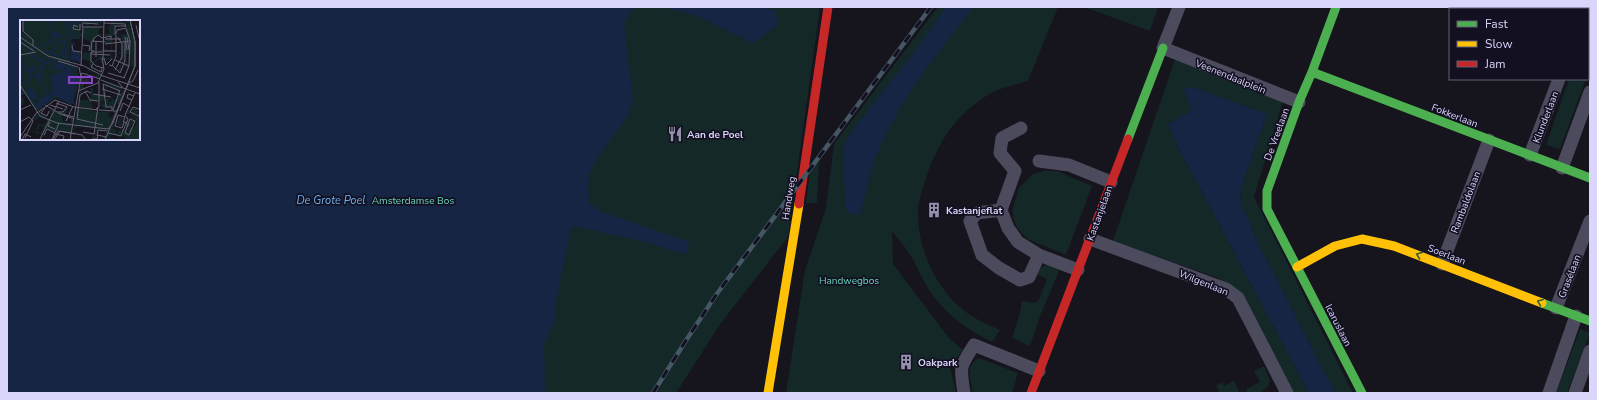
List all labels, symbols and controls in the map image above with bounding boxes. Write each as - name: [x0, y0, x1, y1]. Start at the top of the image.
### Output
- legend: [1449, 8, 1589, 80]
- text: Fast: [1485, 16, 1508, 32]
- inset map: [20, 20, 140, 140]
- text: Slow: [1485, 36, 1513, 52]
- street label: Veenendaalplein: [1192, 56, 1268, 97]
- text: Jam: [1484, 56, 1506, 72]
- street label: Klunderlaan: [1530, 89, 1562, 145]
- street label: Fokkerlaan: [1429, 101, 1480, 131]
- street label: De Vreelaan: [1261, 106, 1293, 163]
- restaurant icon: Aan de Poel: [666, 125, 684, 143]
- place label: Aan de Poel: [687, 128, 744, 142]
- street label: Rambaldolaan: [1448, 169, 1484, 235]
- street label: Handweg: [779, 175, 799, 221]
- street label: Kastanjelaan: [1083, 184, 1116, 243]
- water label: De Grote Poel: [296, 193, 366, 208]
- park label: Amsterdamse Bos: [372, 194, 454, 208]
- building icon: Kastanjeflat: [925, 201, 943, 219]
- place label: Kastanjeflat: [946, 204, 1002, 218]
- street label: Soerlaan: [1426, 241, 1468, 269]
- one-way arrow: [1416, 252, 1423, 260]
- street label: Grasélaan: [1555, 253, 1585, 300]
- street label: Wilgenlaan: [1177, 267, 1231, 299]
- park label: Handwegbos: [819, 274, 879, 288]
- one-way arrow: [1537, 299, 1544, 307]
- street label: Icaruslaan: [1321, 302, 1355, 349]
- building icon: Oakpark: [897, 353, 915, 371]
- place label: Oakpark: [918, 356, 958, 370]

